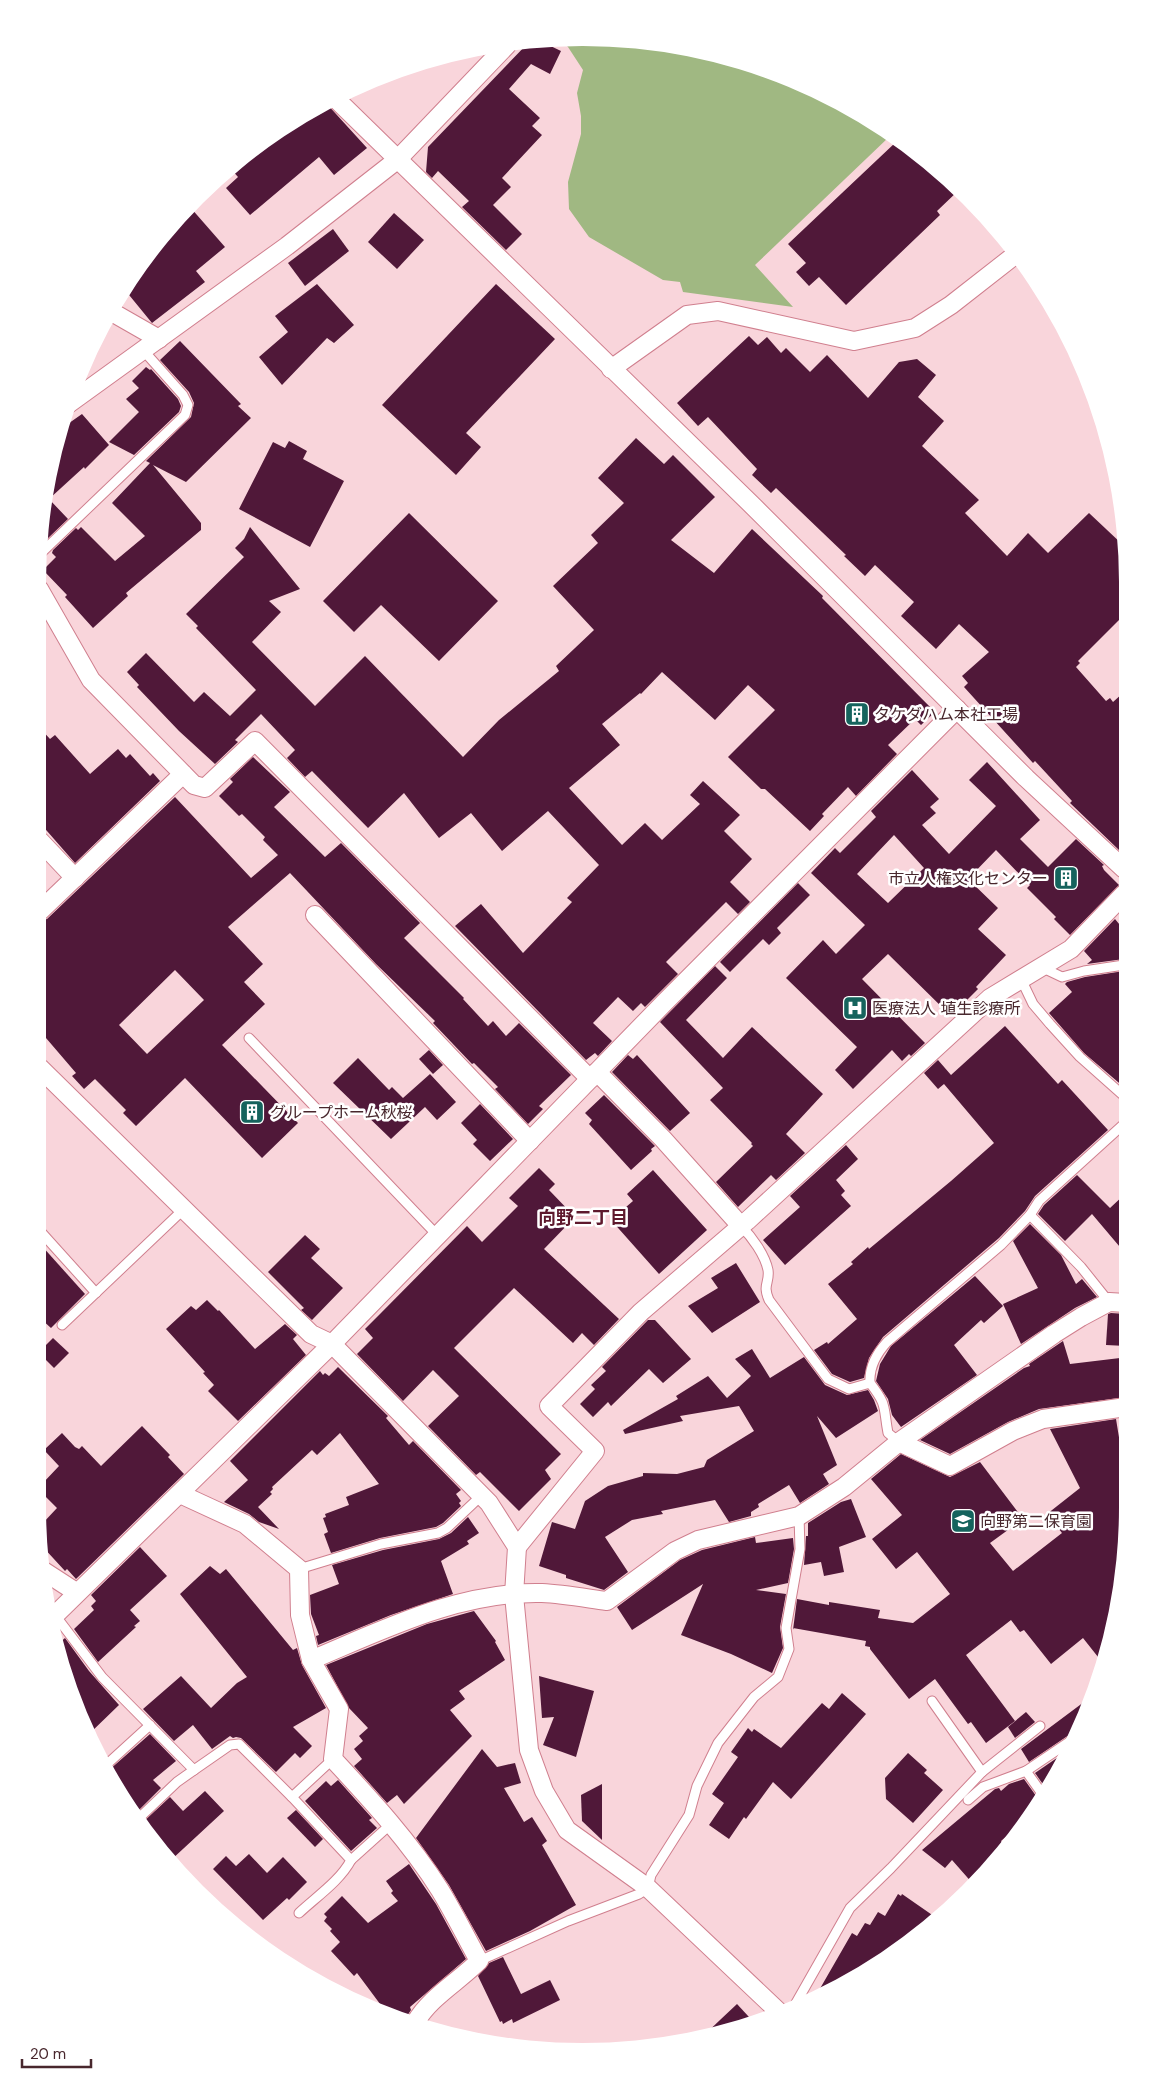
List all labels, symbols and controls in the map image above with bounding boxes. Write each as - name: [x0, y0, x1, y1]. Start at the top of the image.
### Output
- building icon: タケダハム本社工場: [844, 701, 870, 727]
- place label: タケダハム本社工場: [874, 704, 1018, 725]
- building icon: 市立人権文化センター: [1053, 865, 1079, 891]
- place label: 市立人権文化センター: [888, 868, 1048, 889]
- hospital icon: 医療法人 埴生診療所: [842, 995, 868, 1021]
- place label: 医療法人 埴生診療所: [872, 998, 1020, 1019]
- building icon: グループホーム秋桜: [239, 1099, 265, 1125]
- place label: グループホーム秋桜: [270, 1102, 413, 1123]
- district label: 向野二丁目: [538, 1206, 628, 1230]
- school or university icon: 向野第二保育園: [950, 1508, 976, 1534]
- place label: 向野第二保育園: [980, 1511, 1092, 1532]
- scale bar: [22, 2036, 91, 2068]
- text: 20 m: [30, 2044, 66, 2064]

